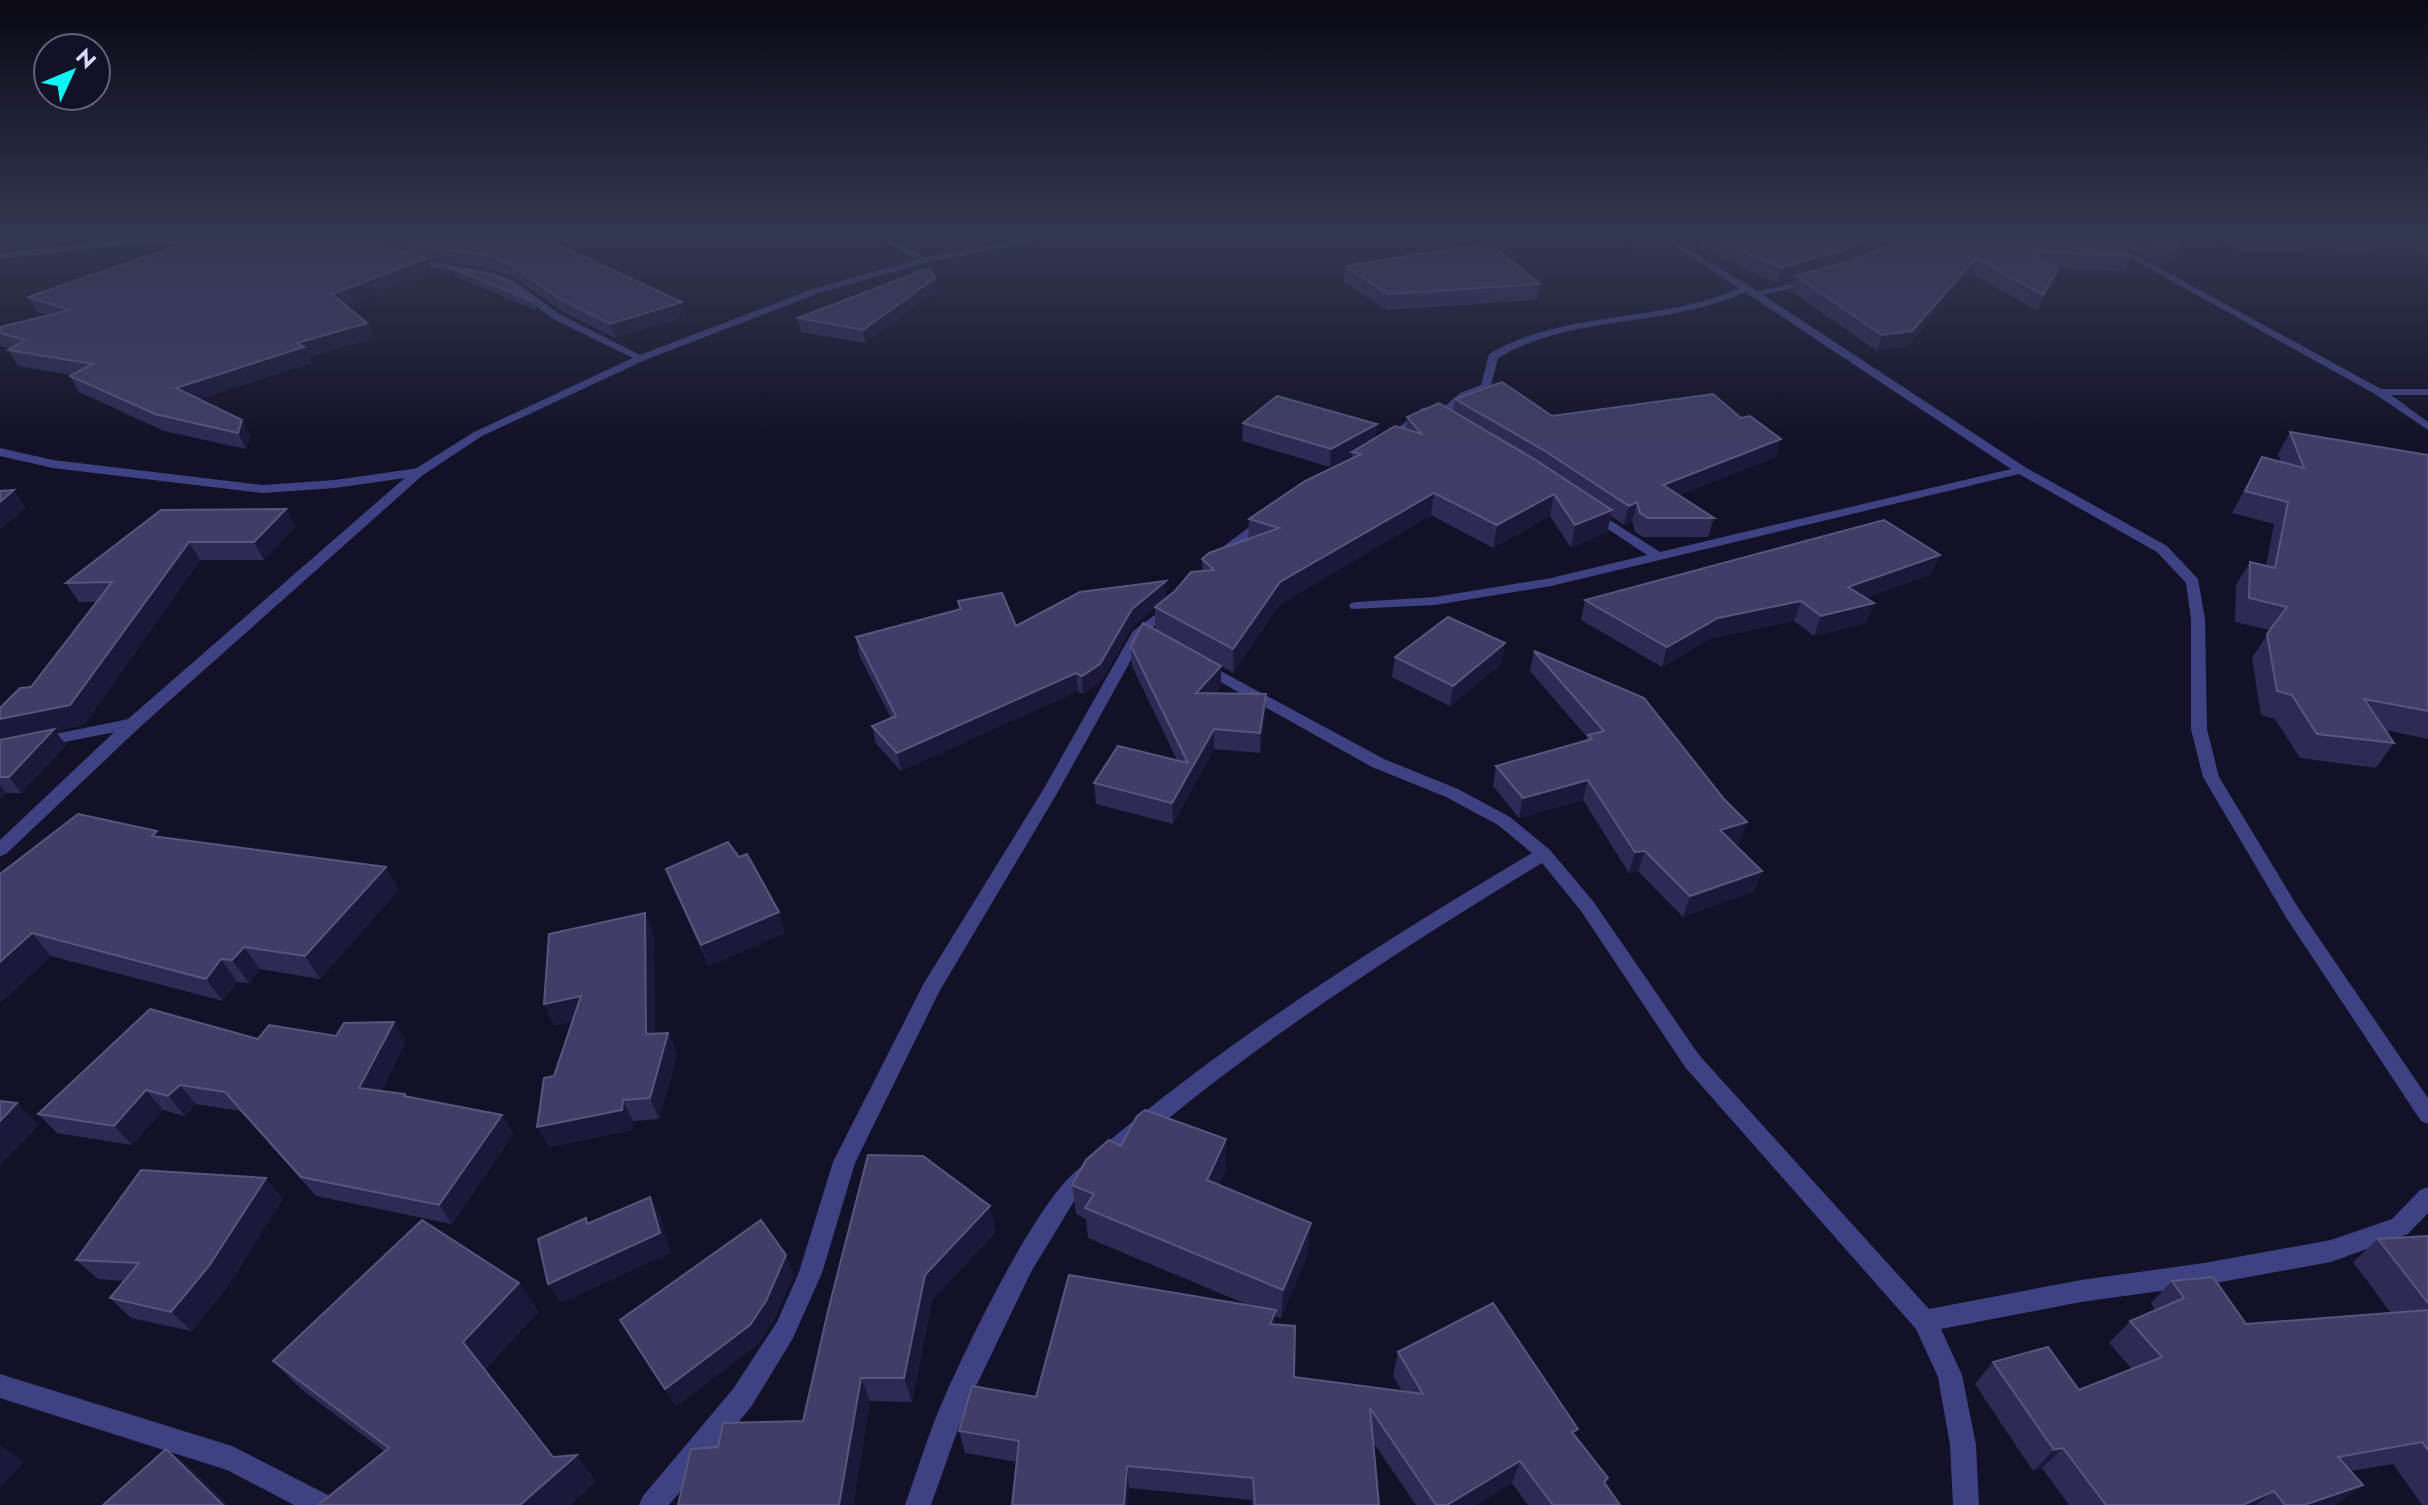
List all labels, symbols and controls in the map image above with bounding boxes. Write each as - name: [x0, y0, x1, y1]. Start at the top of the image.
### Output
- north arrow: [32, 32, 112, 112]
- text: N: [69, 41, 104, 76]

